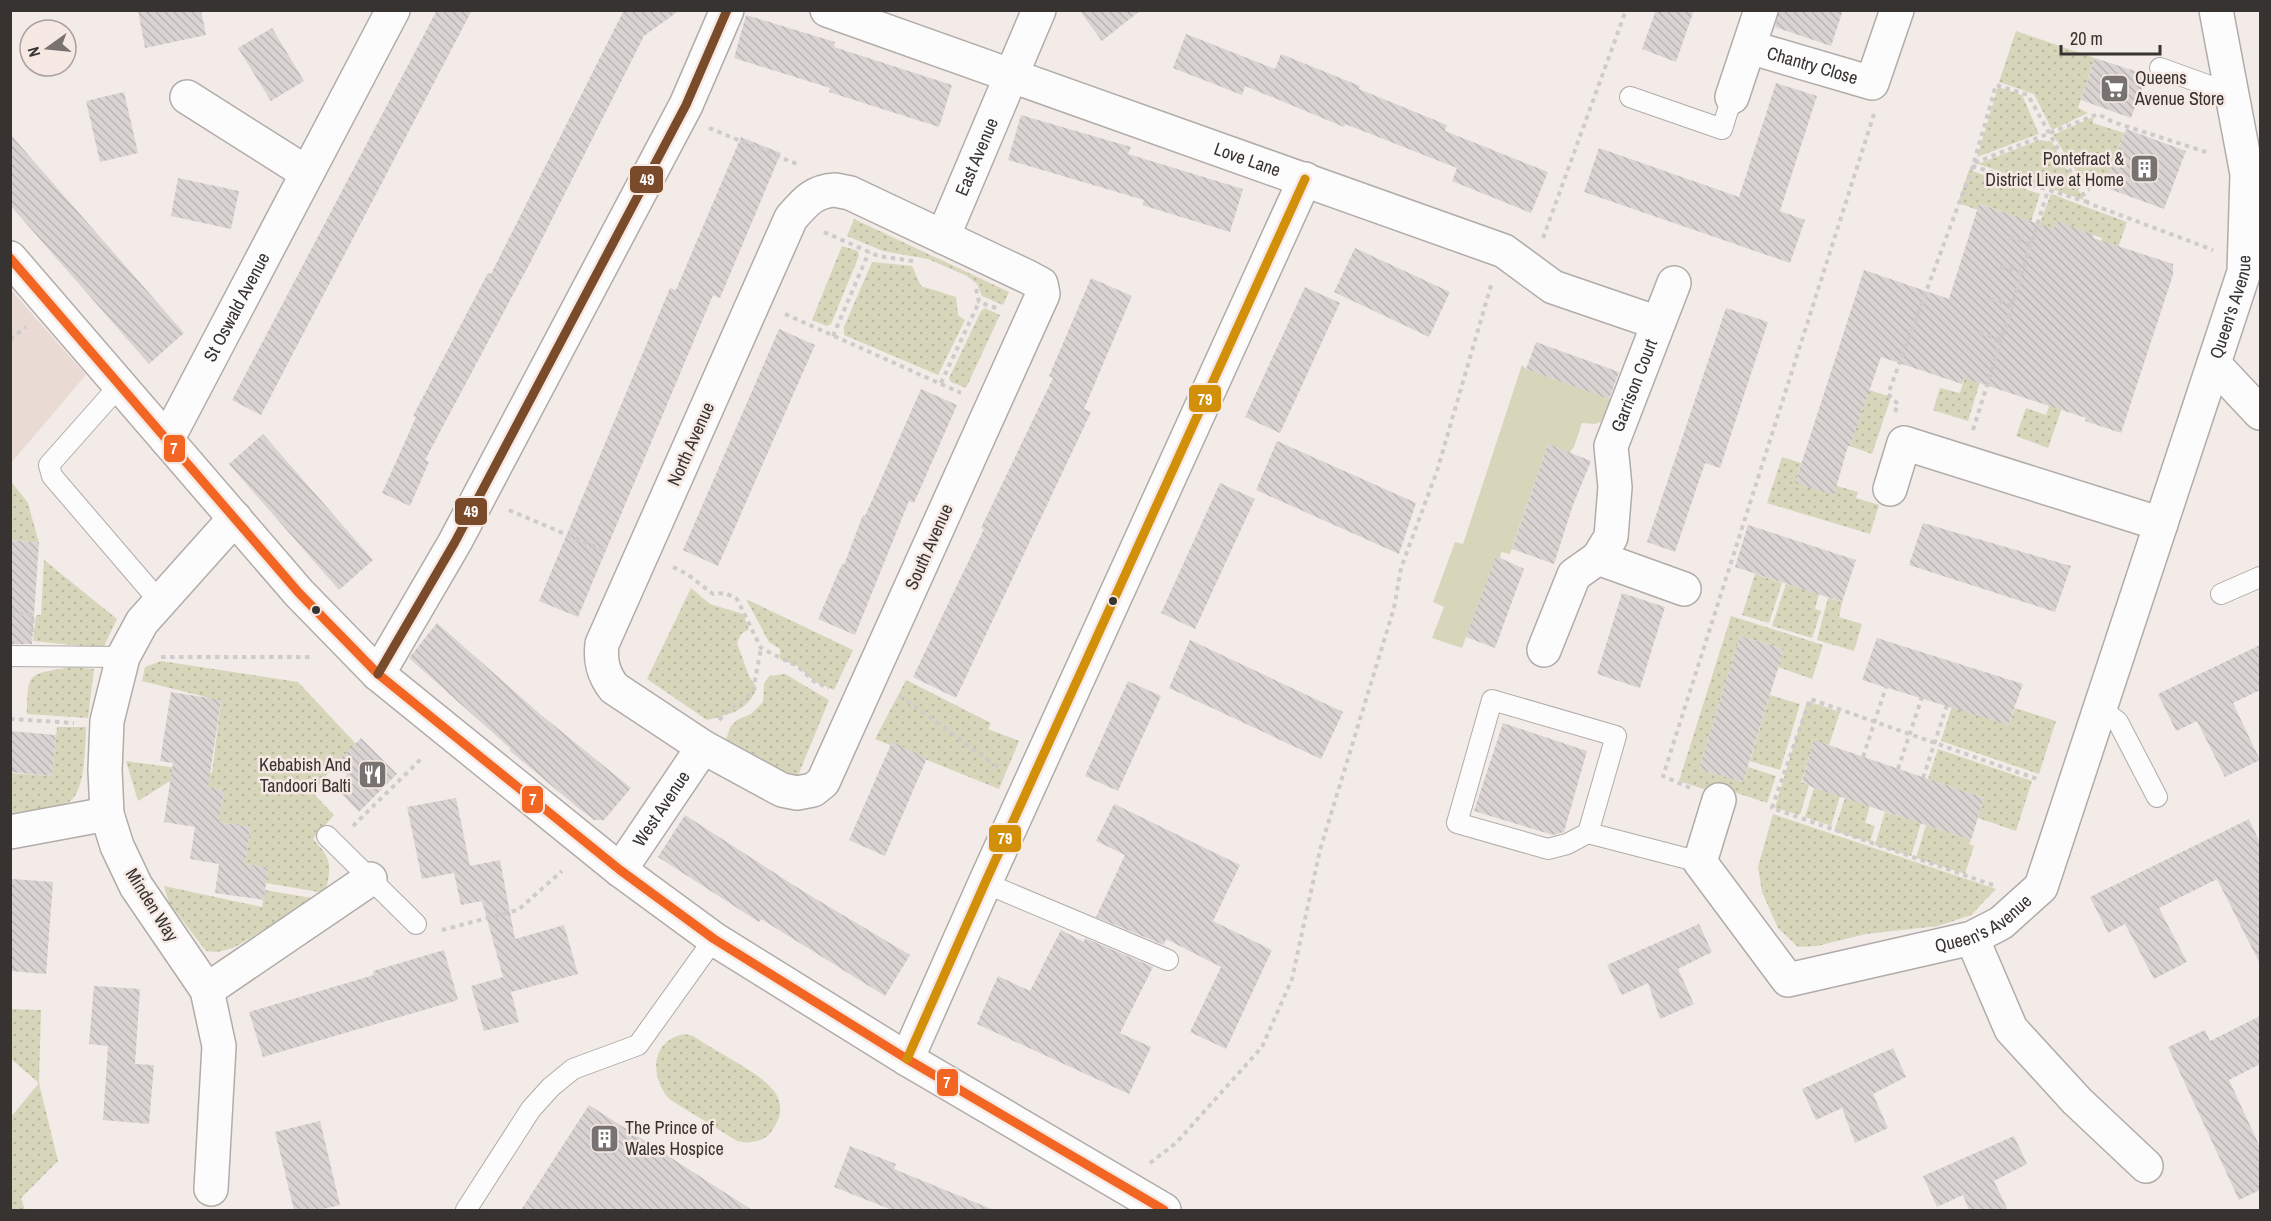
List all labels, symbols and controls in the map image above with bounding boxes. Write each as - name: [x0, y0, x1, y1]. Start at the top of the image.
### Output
- north arrow: [18, 18, 78, 78]
- scale bar: [2061, 18, 2160, 56]
- text: 20 m: [2070, 26, 2103, 51]
- street label: Chantry Close: [1764, 40, 1861, 90]
- text: N: [22, 44, 45, 59]
- place label: Queens Avenue Store: [2134, 65, 2224, 111]
- supermarket icon: Queens Avenue Store: [2098, 72, 2130, 104]
- street label: East Avenue: [949, 114, 1004, 200]
- street label: Love Lane: [1211, 136, 1284, 182]
- place label: Pontefract & District Live at Home: [1985, 146, 2124, 192]
- building icon: Pontefract & District Live at Home: [2129, 153, 2161, 185]
- line badge: 49: [629, 165, 664, 194]
- text: 49: [640, 168, 654, 190]
- street label: St Oswald Avenue: [197, 248, 275, 366]
- street label: Queen's Avenue: [2203, 255, 2257, 362]
- street label: Garrison Court: [1605, 335, 1663, 435]
- line badge: 79: [1188, 384, 1222, 413]
- text: 79: [1198, 388, 1212, 410]
- street label: North Avenue: [661, 398, 720, 490]
- line badge: 7: [163, 434, 186, 463]
- text: 7: [170, 437, 178, 459]
- line badge: 49: [454, 497, 488, 526]
- text: 49: [464, 500, 478, 522]
- street label: South Avenue: [898, 500, 959, 594]
- unlabelled marker: [1107, 595, 1119, 607]
- unlabelled marker: [310, 604, 322, 616]
- place label: Kebabish And Tandoori Balti: [259, 752, 351, 798]
- restaurant icon: Kebabish And Tandoori Balti: [356, 759, 388, 791]
- street label: West Avenue: [626, 766, 696, 851]
- line badge: 7: [521, 785, 544, 814]
- text: 7: [529, 788, 537, 810]
- line badge: 79: [988, 824, 1022, 853]
- text: 79: [998, 827, 1012, 849]
- street label: Minden Way: [120, 863, 185, 947]
- street label: Queen's Avenue: [1932, 888, 2037, 958]
- line badge: 7: [936, 1068, 959, 1097]
- text: 7: [943, 1071, 951, 1093]
- place label: The Prince of Wales Hospice: [625, 1115, 724, 1161]
- building icon: The Prince of Wales Hospice: [588, 1122, 620, 1154]

